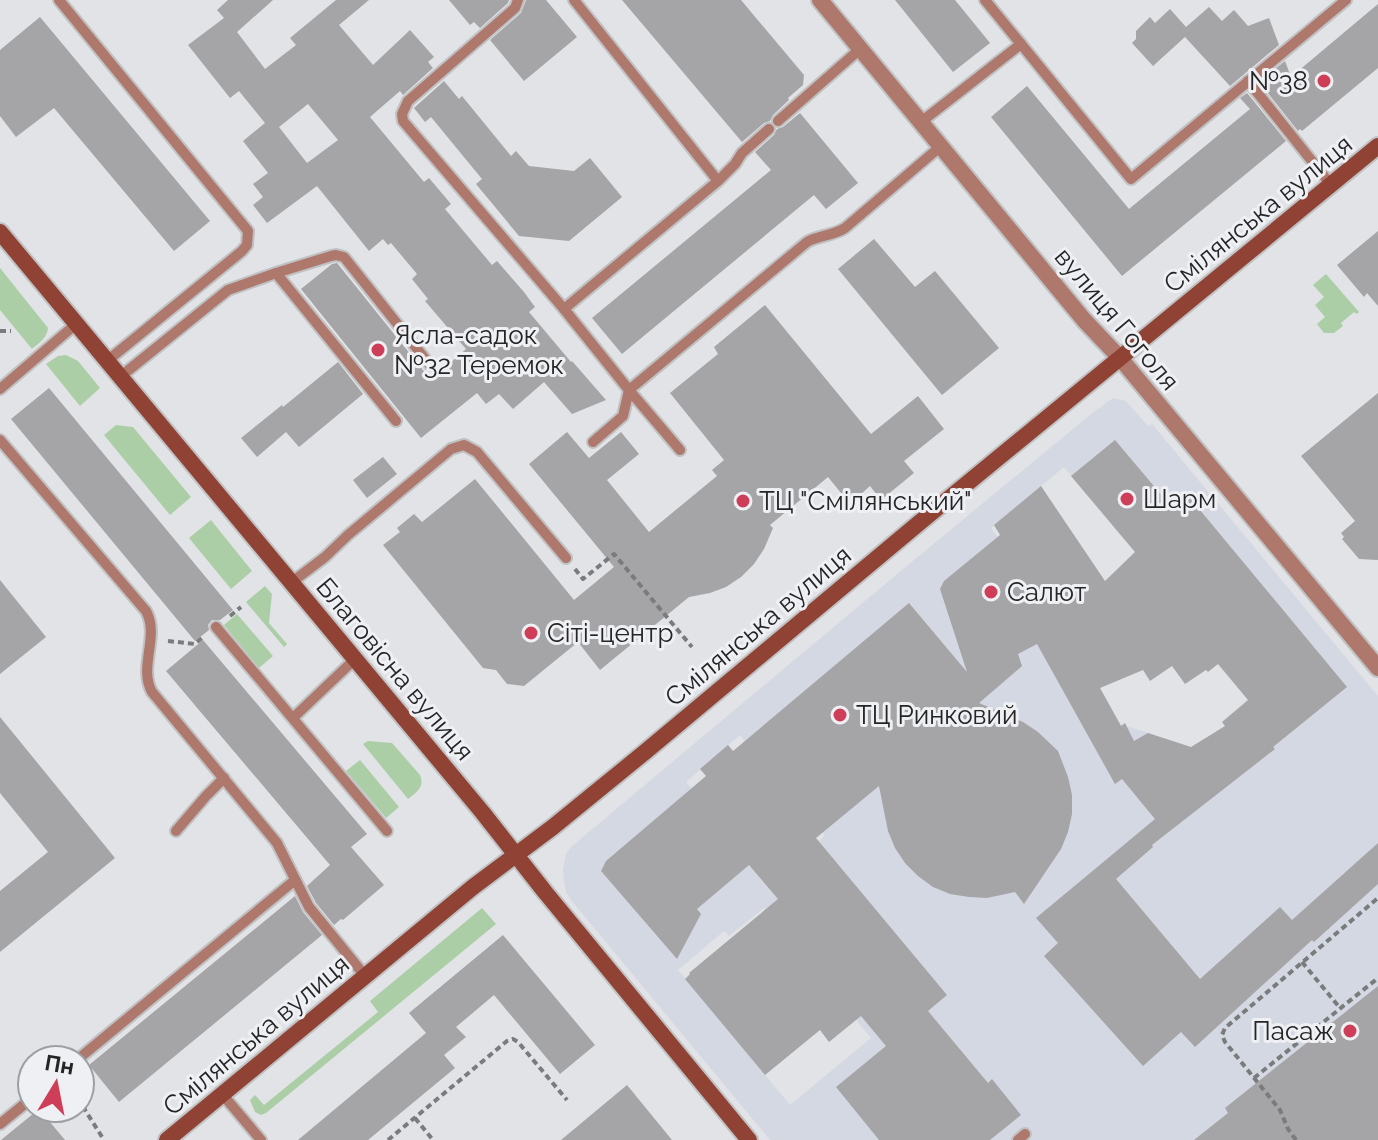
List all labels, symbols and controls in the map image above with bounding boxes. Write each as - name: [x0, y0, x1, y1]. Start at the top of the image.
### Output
- place label: №38: [1249, 66, 1308, 96]
- marker: №38: [1315, 72, 1333, 90]
- street label: Смілянська вулиця: [1158, 129, 1358, 299]
- street label: вулиця Гоголя: [1049, 242, 1185, 396]
- place label: Ясла-садок №32 Теремок: [394, 320, 564, 380]
- marker: Ясла-садок №32 Теремок: [369, 341, 387, 359]
- place label: Шарм: [1143, 484, 1216, 514]
- place label: ТЦ "Смілянський": [759, 486, 972, 516]
- marker: Шарм: [1118, 490, 1136, 508]
- marker: ТЦ "Смілянський": [734, 492, 752, 510]
- street label: Смілянська вулиця: [659, 540, 857, 712]
- street label: Благовісна вулиця: [310, 572, 480, 766]
- place label: Салют: [1007, 577, 1086, 607]
- marker: Салют: [982, 583, 1000, 601]
- place label: Сіті-центр: [547, 618, 673, 648]
- marker: Сіті-центр: [522, 624, 540, 642]
- place label: ТЦ Ринковий: [856, 700, 1017, 730]
- marker: ТЦ Ринковий: [831, 706, 849, 724]
- street label: Смілянська вулиця: [157, 949, 355, 1121]
- place label: Пасаж: [1252, 1016, 1334, 1046]
- marker: Пасаж: [1341, 1022, 1359, 1040]
- north arrow: [16, 1044, 96, 1124]
- text: Пн: [43, 1049, 76, 1080]

